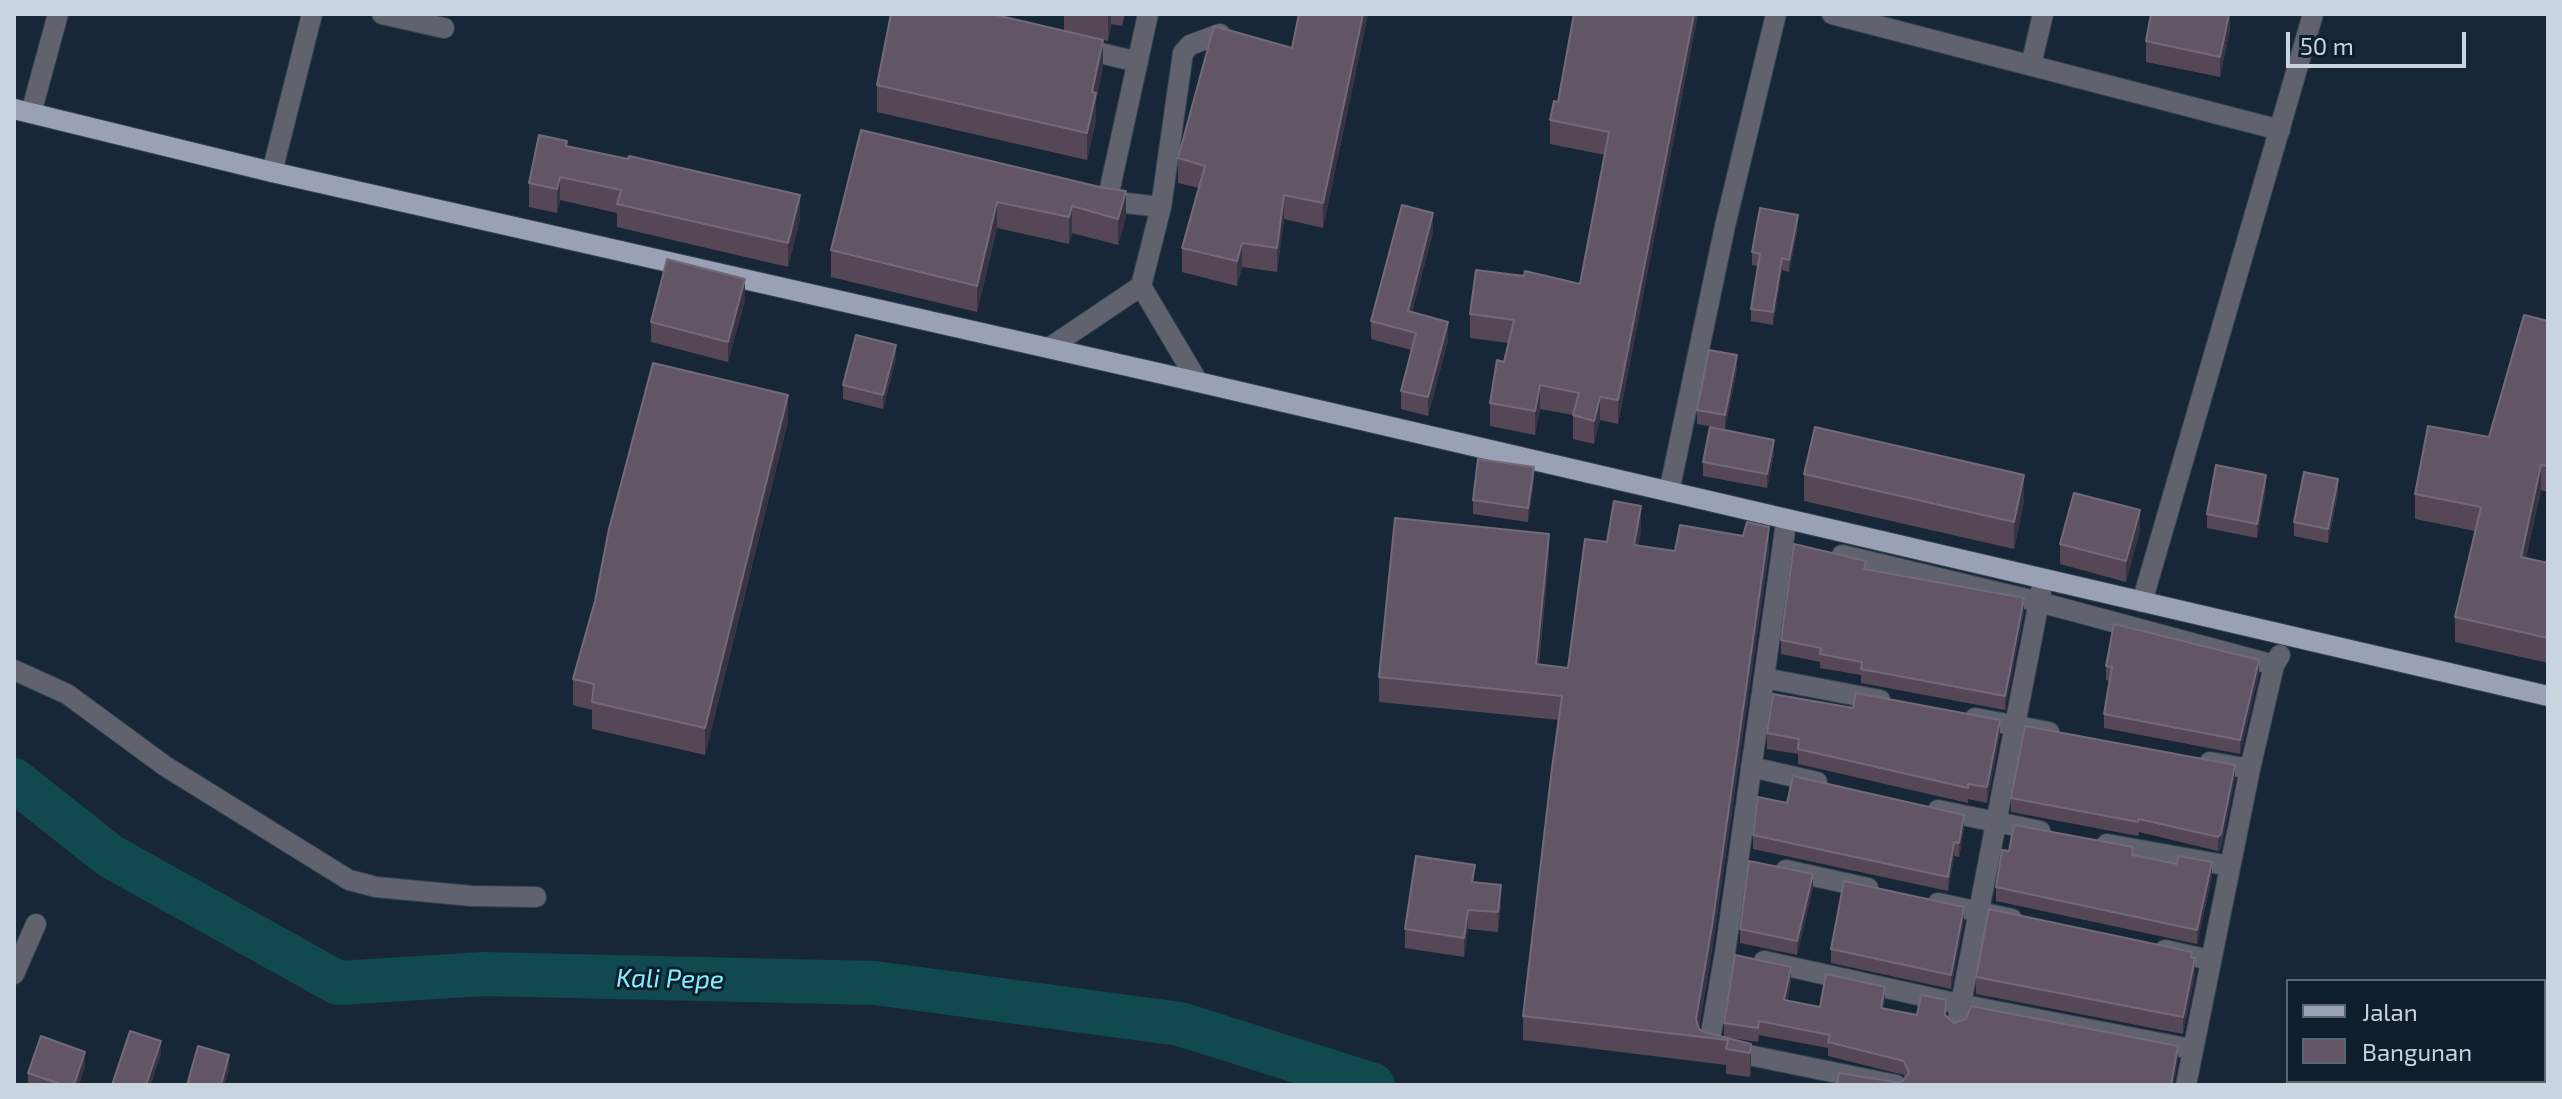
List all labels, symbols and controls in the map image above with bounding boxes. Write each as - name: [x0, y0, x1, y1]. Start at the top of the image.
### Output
- scale bar: [2290, 16, 2470, 66]
- text: 50 m: [2300, 31, 2354, 60]
- water label: Kali Pepe: [616, 962, 724, 996]
- legend: [2286, 979, 2546, 1083]
- text: Jalan: [2362, 997, 2418, 1026]
- text: Bangunan: [2362, 1037, 2472, 1066]

